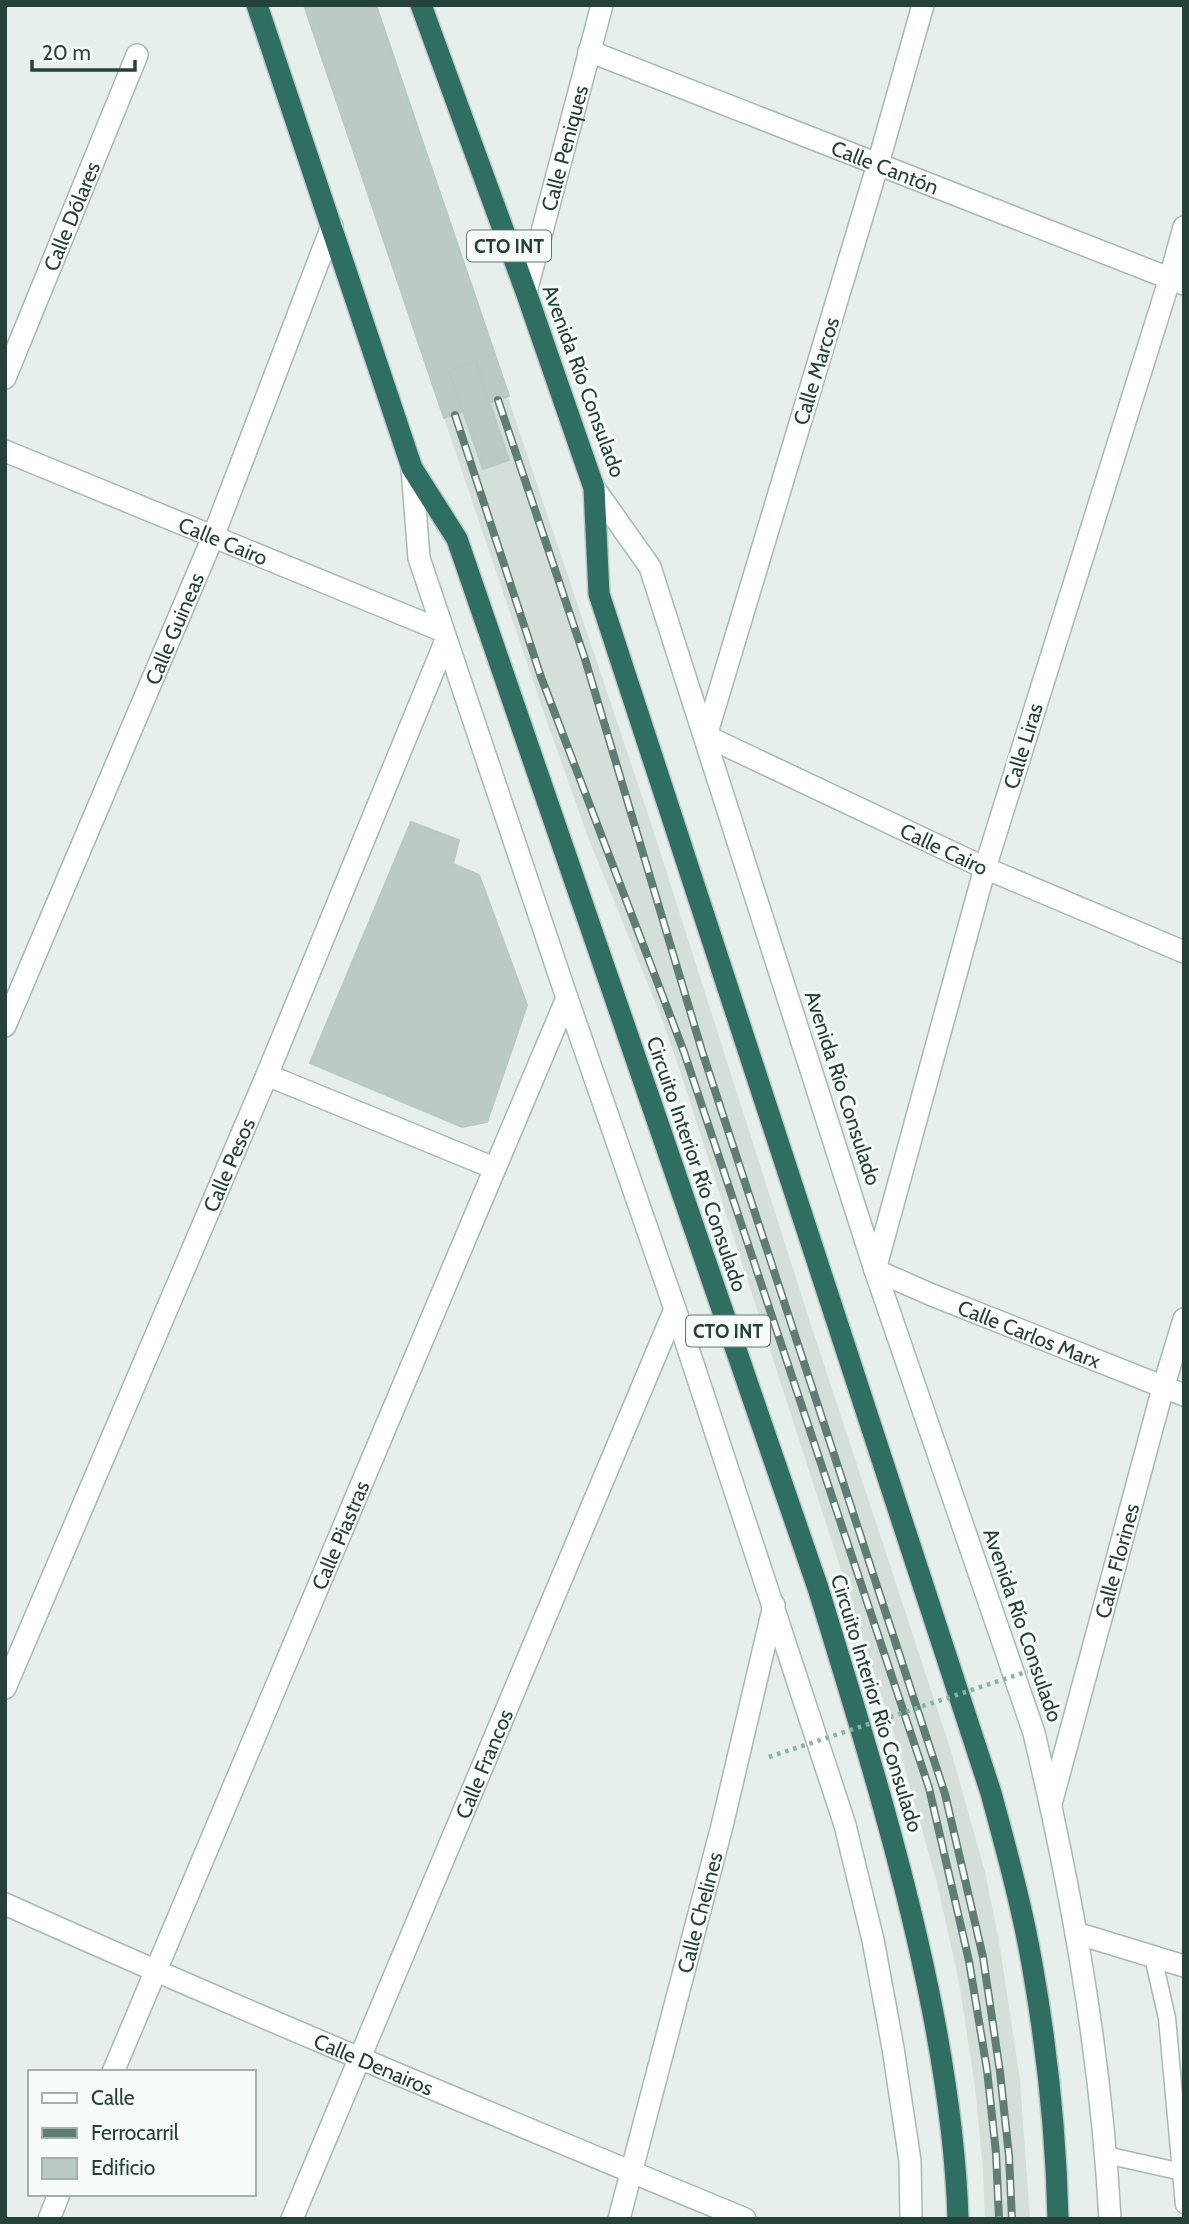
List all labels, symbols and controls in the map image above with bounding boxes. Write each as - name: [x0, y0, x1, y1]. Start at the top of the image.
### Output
- scale bar: [32, 28, 135, 72]
- text: 20 m: [42, 40, 91, 65]
- street label: Calle Peniques: [536, 82, 593, 214]
- street label: Calle Cantón: [828, 135, 942, 199]
- street label: Calle Dólares: [38, 157, 105, 274]
- road number: CTO INT: [467, 230, 551, 262]
- street label: Avenida Río Consulado: [538, 281, 630, 481]
- street label: Calle Marcos: [788, 314, 844, 428]
- street label: Calle Cairo: [175, 511, 271, 570]
- street label: Calle Guineas: [139, 568, 209, 688]
- street label: Calle Liras: [998, 700, 1048, 792]
- street label: Calle Cairo: [896, 817, 992, 880]
- street label: Avenida Río Consulado: [800, 988, 886, 1188]
- street label: Circuito Interior Río Consulado: [642, 1033, 752, 1295]
- street label: Calle Pesos: [198, 1114, 260, 1216]
- street label: Calle Carlos Marx: [954, 1294, 1104, 1373]
- road number: CTO INT: [686, 1316, 770, 1346]
- street label: Calle Piastras: [306, 1477, 374, 1593]
- street label: Calle Florines: [1089, 1500, 1144, 1621]
- street label: Avenida Río Consulado: [978, 1525, 1068, 1725]
- street label: Circuito Interior Río Consulado: [826, 1571, 928, 1835]
- street label: Calle Francos: [450, 1705, 518, 1822]
- street label: Calle Chelines: [672, 1849, 727, 1976]
- street label: Calle Denairos: [310, 2028, 437, 2100]
- legend: [28, 2070, 256, 2196]
- text: Calle: [91, 2085, 135, 2110]
- text: Ferrocarril: [91, 2120, 179, 2145]
- text: Edificio: [91, 2155, 155, 2180]

